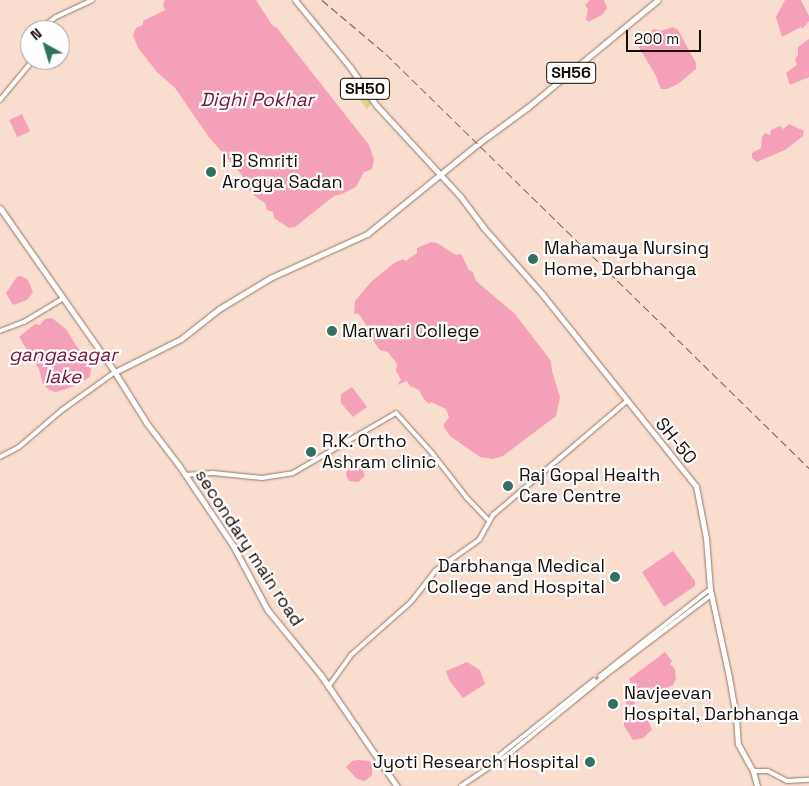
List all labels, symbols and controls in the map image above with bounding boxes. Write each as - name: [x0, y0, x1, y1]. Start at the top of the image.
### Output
- north arrow: [20, 20, 70, 70]
- scale bar: [629, 20, 704, 52]
- text: N: [27, 24, 45, 44]
- text: 200 m: [634, 29, 679, 48]
- road number: SH56: [546, 59, 596, 86]
- road number: SH50: [339, 76, 391, 102]
- water label: Dighi Pokhar: [200, 89, 314, 111]
- place label: I B Smriti Arogya Sadan: [222, 151, 343, 193]
- marker: I B Smriti Arogya Sadan: [204, 165, 218, 179]
- place label: Mahamaya Nursing Home, Darbhanga: [544, 238, 709, 280]
- marker: Mahamaya Nursing Home, Darbhanga: [526, 252, 540, 266]
- place label: Marwari College: [342, 320, 480, 342]
- marker: Marwari College: [326, 325, 338, 337]
- water label: gangasagar lake: [9, 344, 117, 388]
- street label: SH-50: [651, 413, 701, 469]
- place label: R.K. Ortho Ashram clinic: [322, 431, 437, 474]
- marker: R.K. Ortho Ashram clinic: [304, 445, 318, 459]
- place label: Raj Gopal Health Care Centre: [519, 465, 660, 508]
- street label: secondary main road: [190, 466, 308, 630]
- marker: Raj Gopal Health Care Centre: [501, 479, 515, 493]
- place label: Darbhanga Medical College and Hospital: [427, 556, 605, 598]
- marker: Darbhanga Medical College and Hospital: [609, 571, 621, 583]
- place label: Navjeevan Hospital, Darbhanga: [624, 683, 800, 726]
- marker: Navjeevan Hospital, Darbhanga: [606, 697, 620, 711]
- place label: Jyoti Research Hospital: [373, 751, 579, 773]
- marker: Jyoti Research Hospital: [583, 755, 597, 769]

